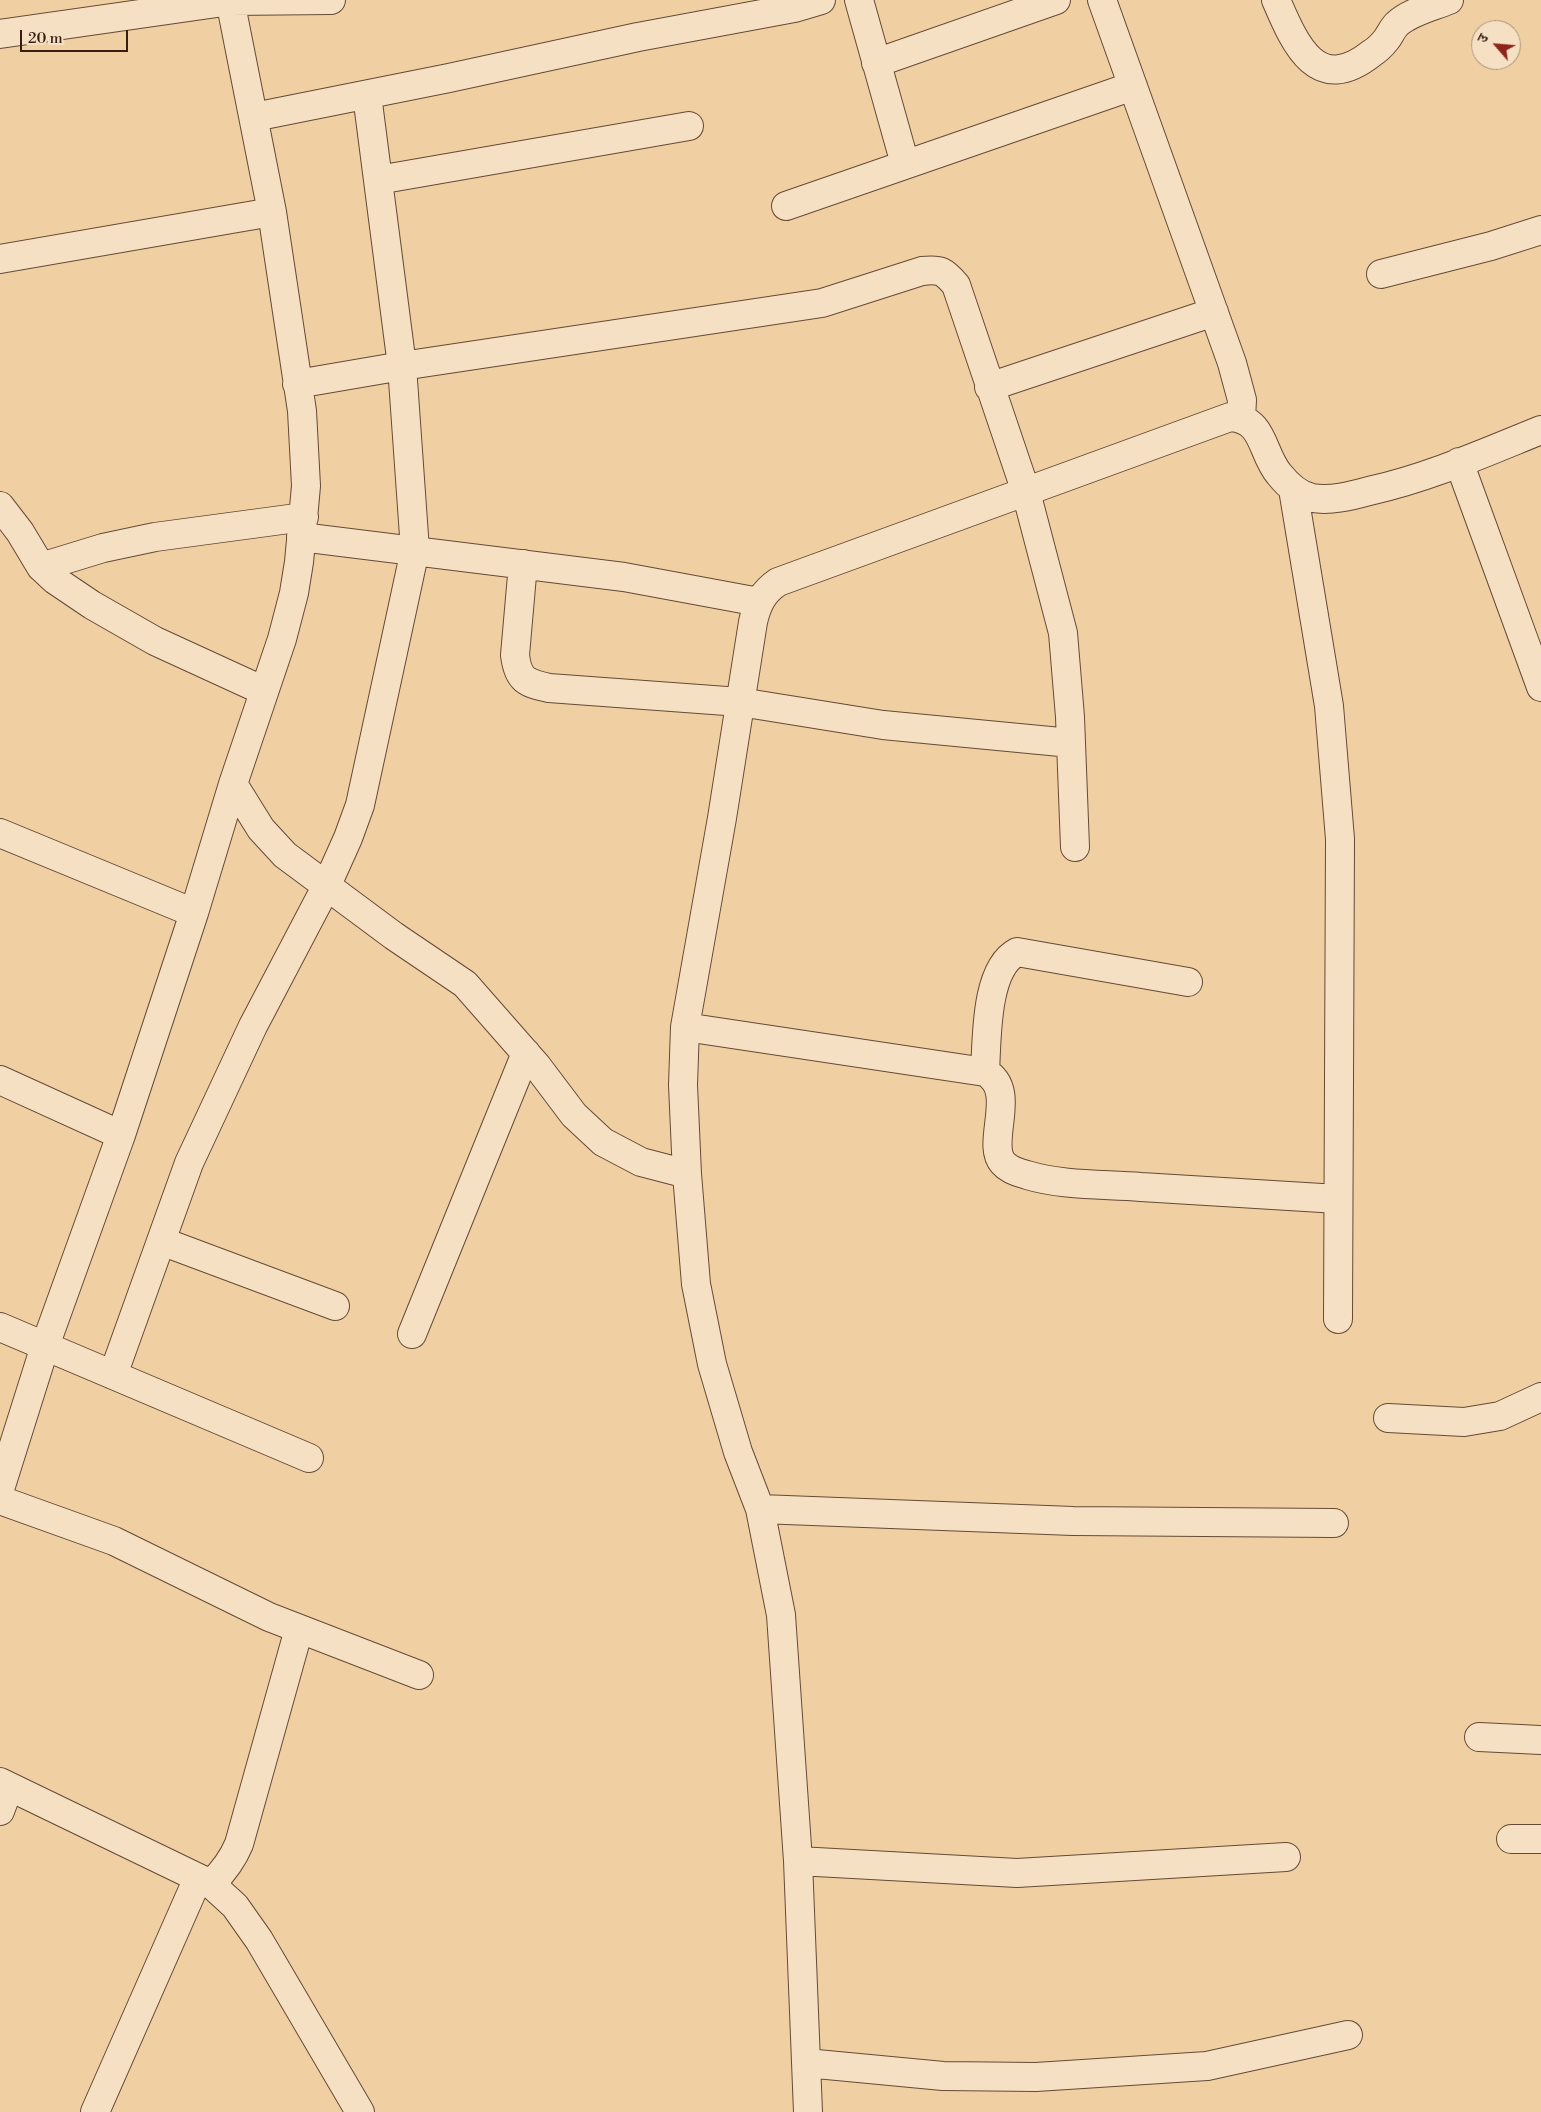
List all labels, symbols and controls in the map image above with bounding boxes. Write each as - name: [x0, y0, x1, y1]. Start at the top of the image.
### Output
- scale bar: [22, 20, 130, 52]
- north arrow: [1471, 20, 1521, 70]
- text: 20 m: [28, 29, 63, 48]
- text: उ: [1474, 31, 1493, 46]

